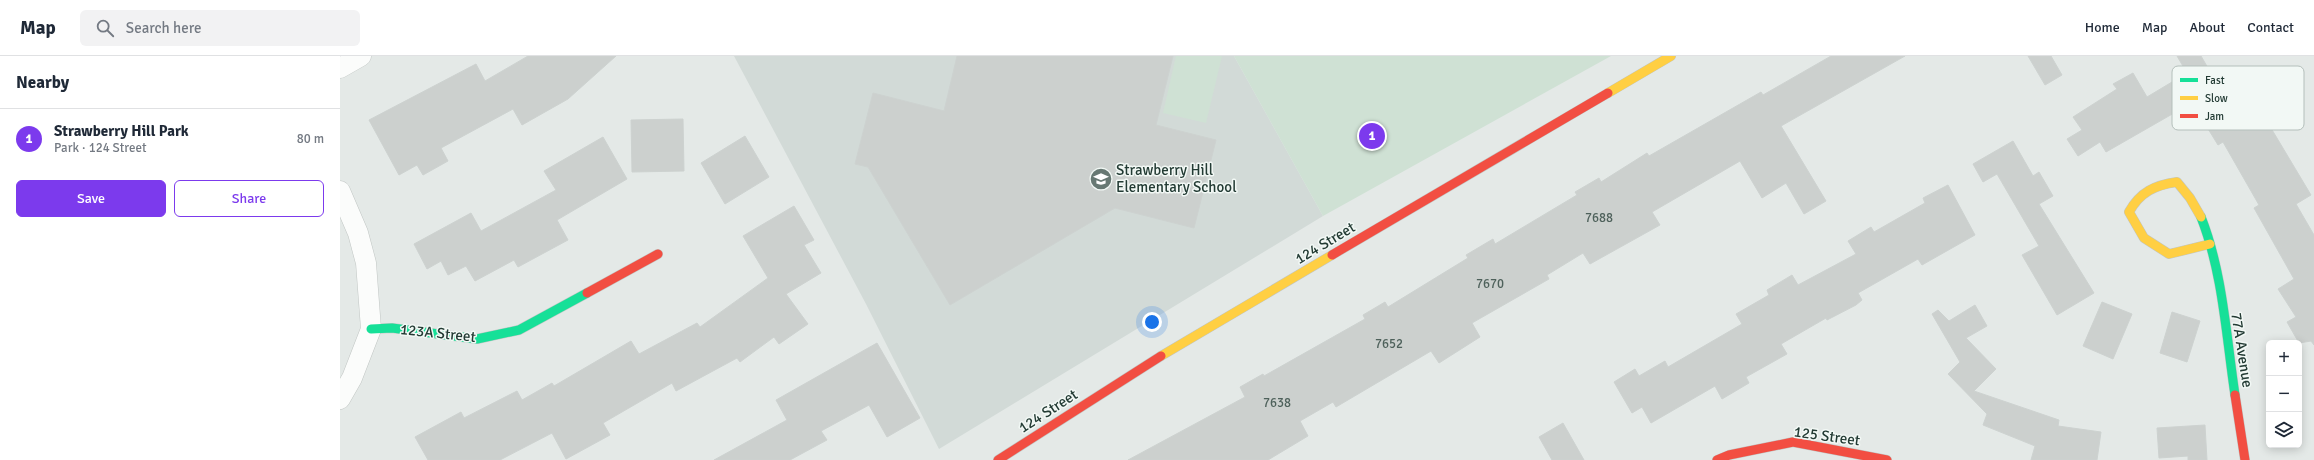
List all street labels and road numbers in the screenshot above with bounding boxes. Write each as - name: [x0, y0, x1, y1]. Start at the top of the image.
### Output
- street label: 124 Street: [1292, 218, 1358, 268]
- street label: 77A Avenue: [2227, 311, 2257, 389]
- street label: 123A Street: [399, 320, 477, 346]
- street label: 124 Street: [1015, 385, 1081, 437]
- street label: 125 Street: [1793, 422, 1861, 450]

